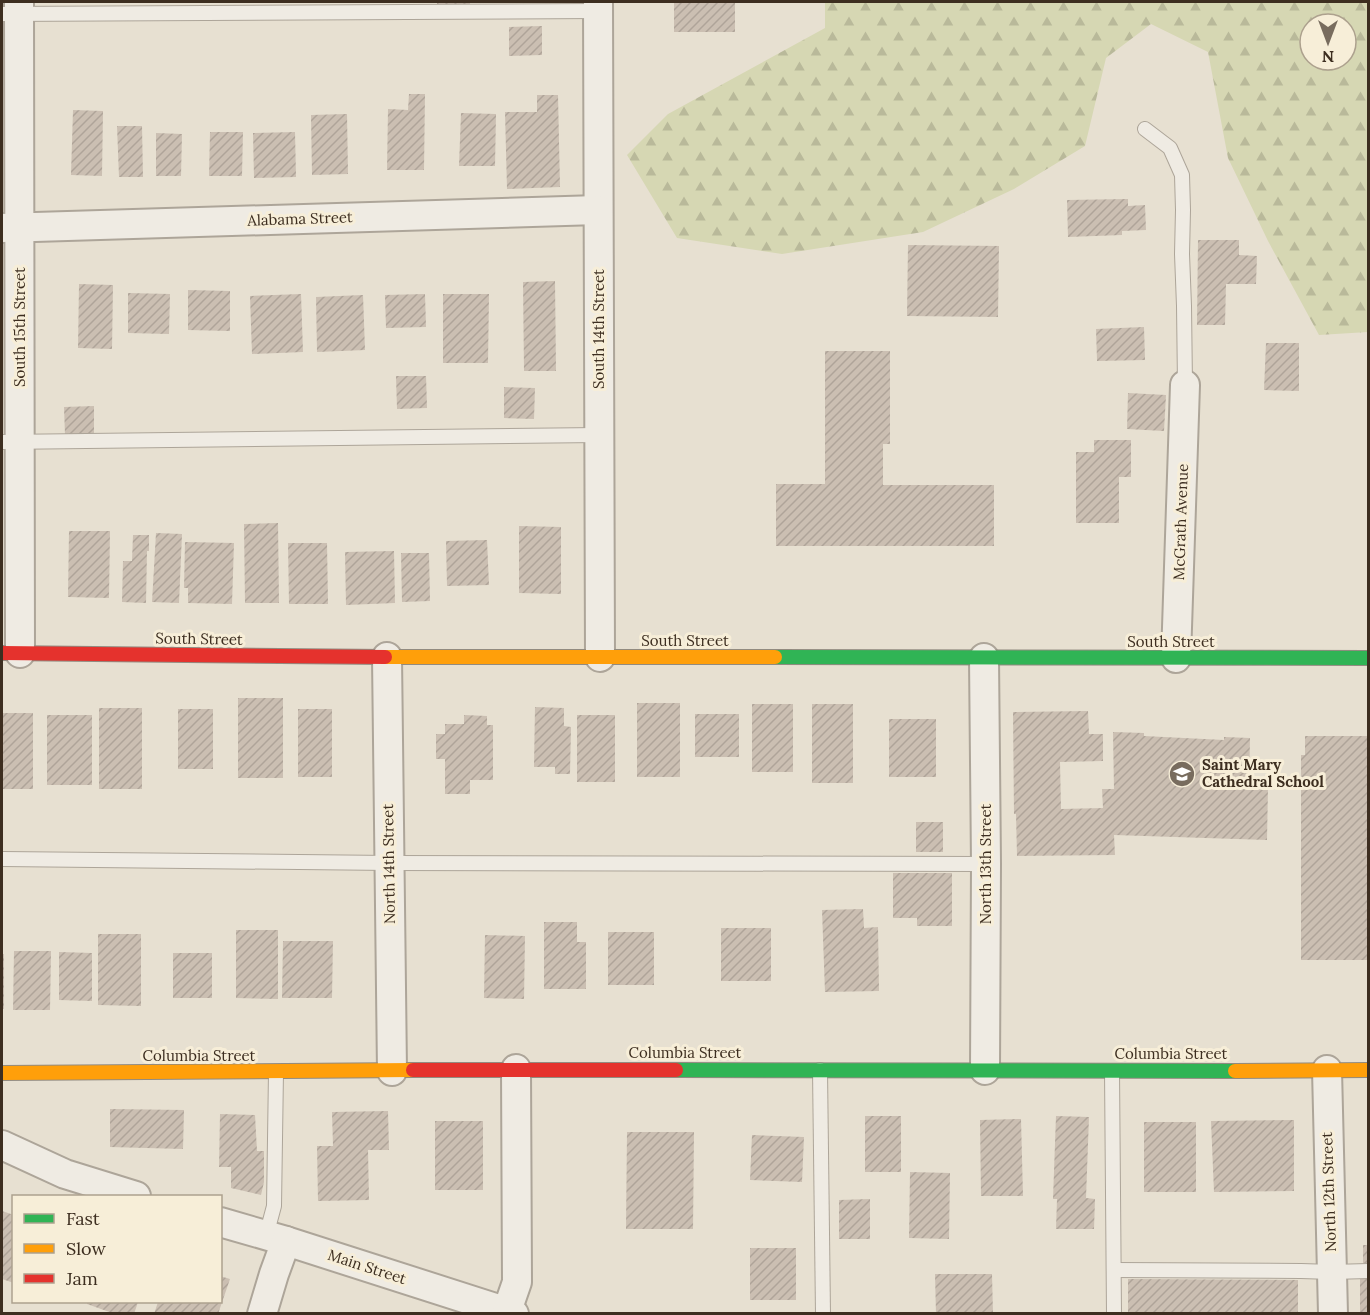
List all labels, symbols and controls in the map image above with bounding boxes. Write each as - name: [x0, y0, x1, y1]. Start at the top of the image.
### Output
- north arrow: [1298, 12, 1358, 72]
- text: N: [1322, 47, 1334, 67]
- street label: Alabama Street: [246, 207, 353, 230]
- street label: South 15th Street: [10, 267, 29, 387]
- street label: South 14th Street: [589, 269, 608, 389]
- street label: McGrath Avenue: [1169, 463, 1192, 581]
- street label: South Street: [155, 628, 243, 649]
- street label: South Street: [641, 631, 729, 650]
- street label: South Street: [1127, 632, 1215, 651]
- place label: Saint Mary Cathedral School: [1202, 755, 1324, 791]
- school or university icon: Saint Mary Cathedral School: [1167, 759, 1197, 789]
- street label: North 14th Street: [378, 804, 399, 924]
- street label: North 13th Street: [976, 804, 995, 924]
- street label: Columbia Street: [629, 1043, 742, 1062]
- street label: Columbia Street: [1115, 1044, 1228, 1063]
- street label: Columbia Street: [143, 1046, 256, 1065]
- street label: North 12th Street: [1317, 1131, 1340, 1252]
- legend: [12, 1195, 222, 1303]
- text: Fast: [66, 1207, 100, 1230]
- text: Slow: [66, 1237, 106, 1260]
- street label: Main Street: [326, 1245, 409, 1288]
- text: Jam: [65, 1267, 98, 1290]

